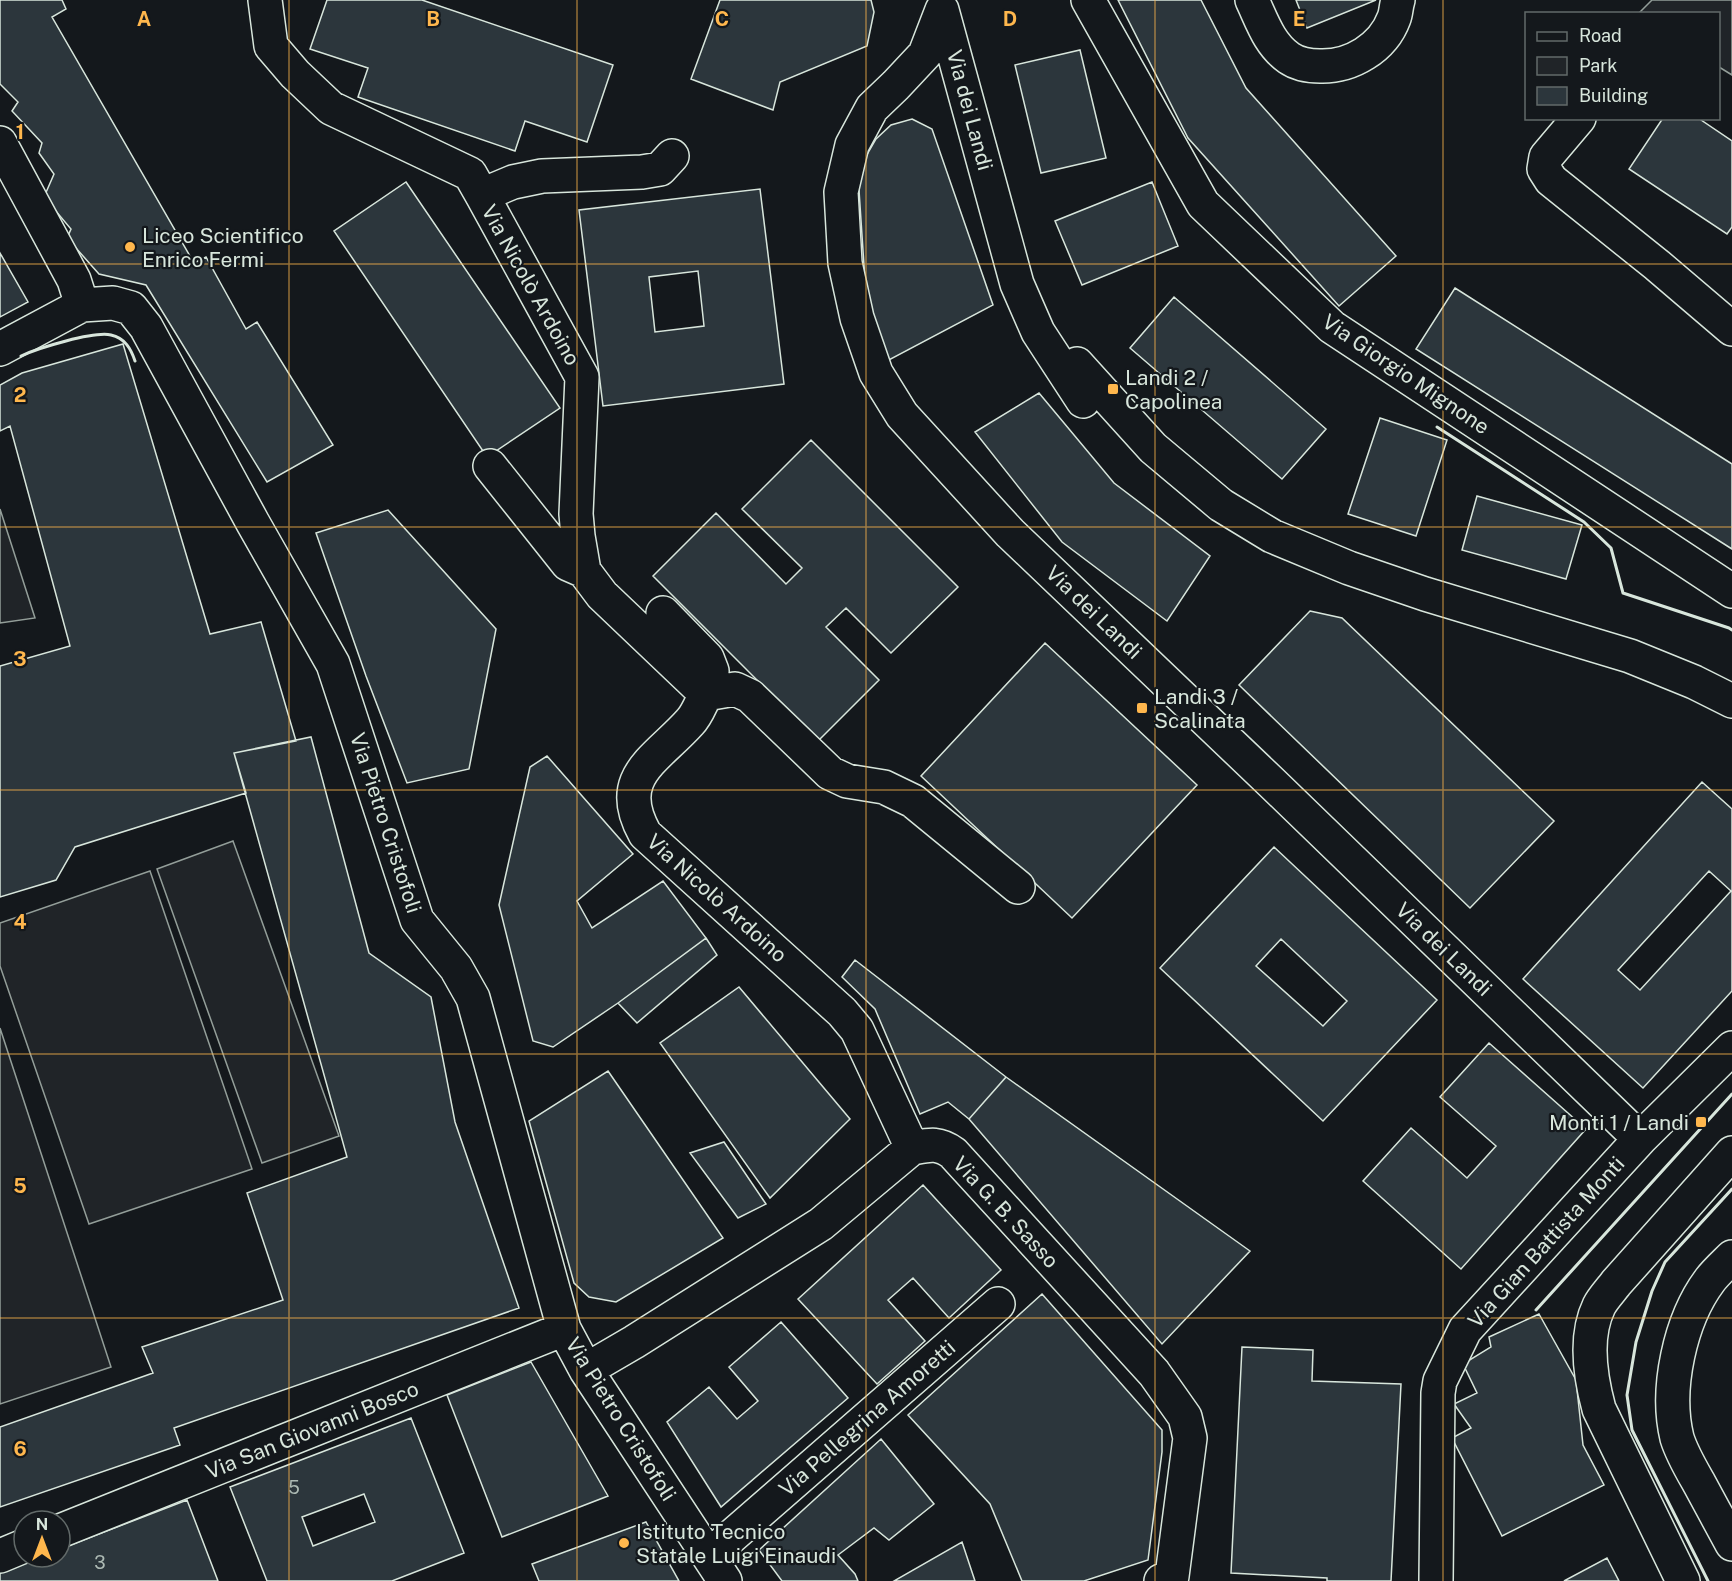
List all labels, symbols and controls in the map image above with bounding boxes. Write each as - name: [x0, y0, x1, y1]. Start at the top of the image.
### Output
- text: A: [137, 7, 151, 31]
- text: B: [426, 7, 440, 31]
- text: C: [715, 7, 729, 31]
- text: D: [1003, 7, 1017, 31]
- text: E: [1293, 7, 1305, 31]
- legend: [1525, 12, 1720, 120]
- text: Road: [1579, 25, 1622, 46]
- street label: Via dei Landi: [942, 47, 998, 173]
- text: Park: [1579, 55, 1617, 76]
- text: Building: [1579, 85, 1648, 106]
- text: 1: [16, 120, 24, 144]
- street label: Via Nicolò Ardoino: [477, 200, 585, 370]
- place label: Liceo Scientifico Enrico Fermi: [142, 223, 304, 272]
- marker: Liceo Scientifico Enrico Fermi: [123, 240, 137, 254]
- street label: Via Giorgio Mignone: [1318, 309, 1494, 439]
- place label: Landi 2 / Capolinea: [1125, 365, 1222, 414]
- marker: Landi 2 / Capolinea: [1106, 382, 1120, 396]
- text: 2: [14, 383, 26, 407]
- street label: Via dei Landi: [1041, 560, 1147, 664]
- text: 3: [13, 647, 27, 671]
- place label: Landi 3 / Scalinata: [1154, 684, 1246, 733]
- marker: Landi 3 / Scalinata: [1135, 701, 1149, 715]
- street label: Via Pietro Cristofoli: [345, 730, 427, 916]
- street label: Via Nicolò Ardoino: [642, 829, 792, 967]
- street label: Via dei Landi: [1391, 897, 1497, 1001]
- text: 4: [13, 910, 27, 934]
- place label: Monti 1 / Landi: [1549, 1110, 1689, 1135]
- marker: Monti 1 / Landi: [1694, 1115, 1708, 1129]
- street label: Via G. B. Sasso: [948, 1151, 1064, 1273]
- street label: Via Gian Battista Monti: [1463, 1151, 1629, 1333]
- text: 5: [13, 1174, 27, 1198]
- street label: Via Pietro Cristofoli: [561, 1333, 681, 1505]
- street label: Via Pellegrina Amoretti: [774, 1335, 960, 1501]
- street label: Via San Giovanni Bosco: [202, 1376, 422, 1484]
- text: 6: [13, 1437, 27, 1461]
- house number: 5: [288, 1477, 300, 1498]
- north arrow: [12, 1509, 72, 1569]
- text: N: [36, 1515, 48, 1534]
- place label: Istituto Tecnico Statale Luigi Einaudi: [636, 1519, 836, 1568]
- marker: Istituto Tecnico Statale Luigi Einaudi: [617, 1536, 631, 1550]
- house number: 3: [94, 1552, 106, 1573]

